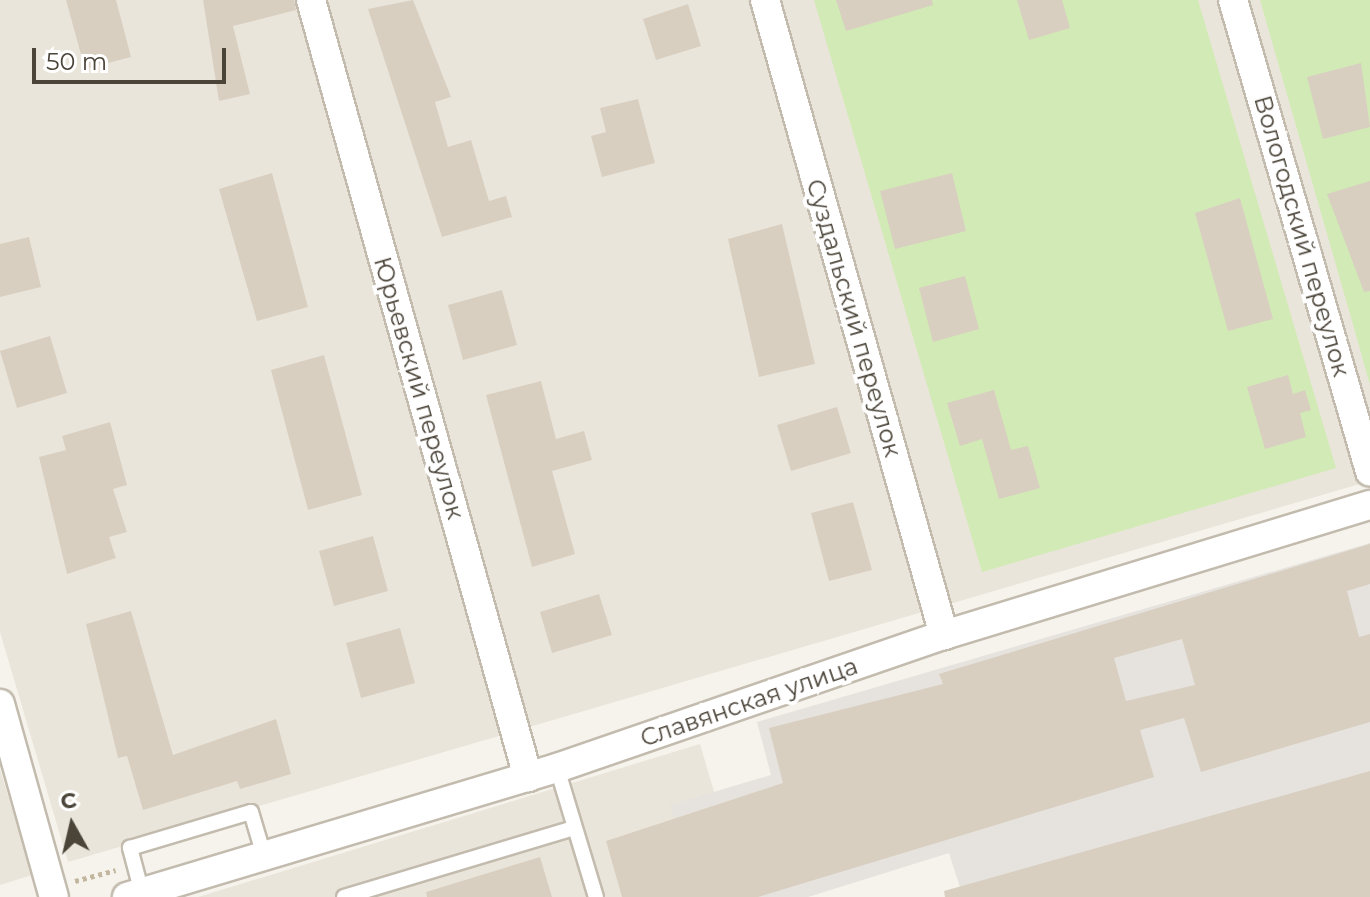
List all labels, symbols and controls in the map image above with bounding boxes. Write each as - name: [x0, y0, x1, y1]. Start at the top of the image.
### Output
- scale bar: [36, 32, 230, 82]
- text: 50 m: [46, 47, 107, 76]
- street label: Вологодский переулок: [1248, 92, 1356, 380]
- street label: Суздальский переулок: [801, 176, 907, 460]
- street label: Юрьевский переулок: [368, 253, 470, 523]
- street label: Славянская улица: [637, 651, 861, 753]
- north arrow: [32, 785, 112, 865]
- text: С: [59, 786, 78, 815]

